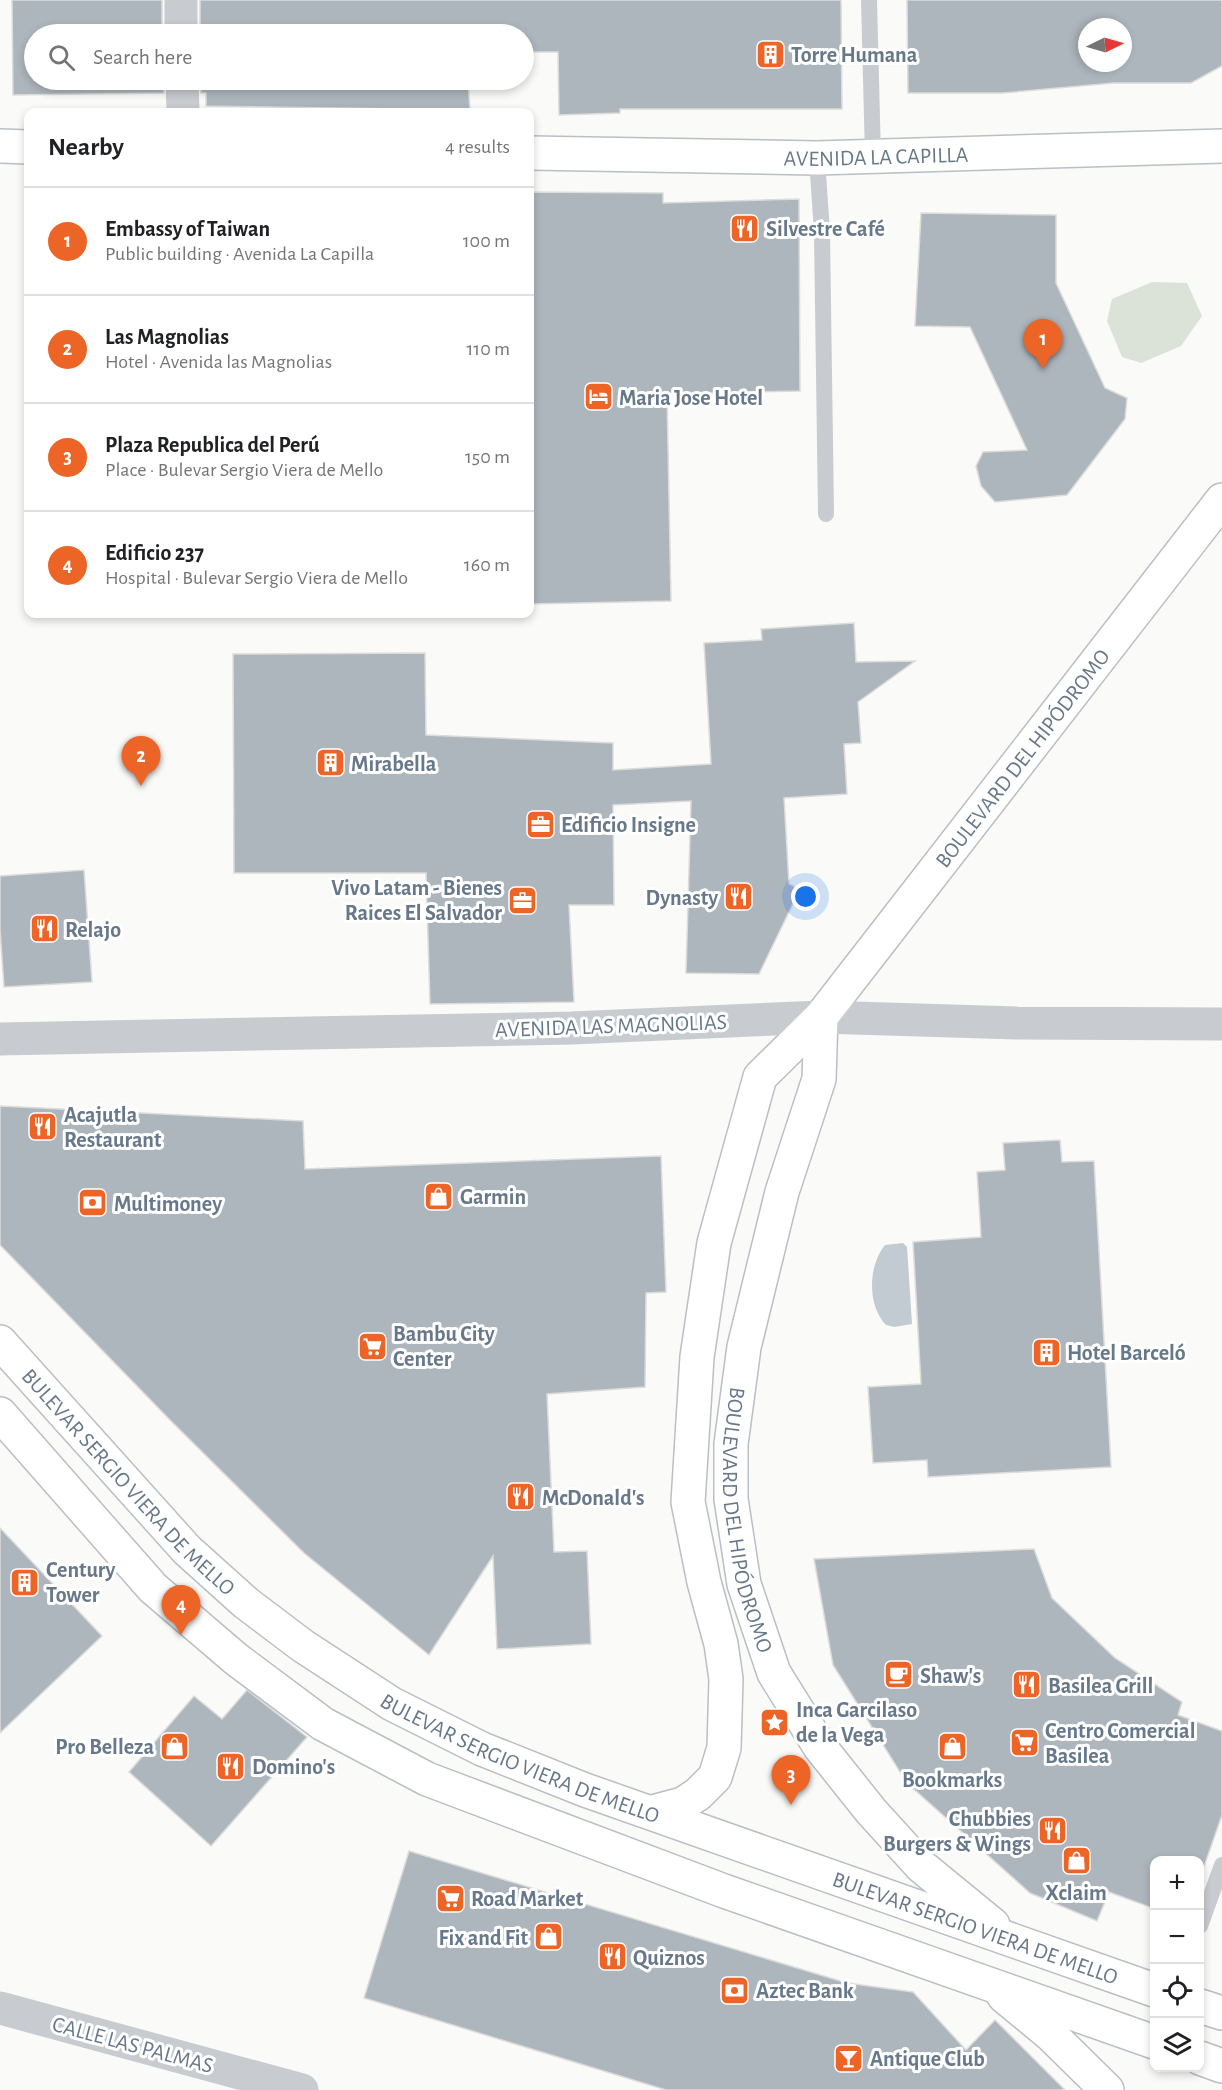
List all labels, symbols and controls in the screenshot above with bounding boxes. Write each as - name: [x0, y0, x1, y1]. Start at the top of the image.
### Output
- north arrow: [1078, 18, 1132, 72]
- search box: [24, 24, 534, 90]
- building icon: Torre Humana: [754, 38, 786, 70]
- icon: search: [45, 41, 78, 74]
- place label: Torre Humana: [791, 44, 918, 66]
- text: Search here: [93, 46, 192, 68]
- text: Nearby: [48, 134, 124, 160]
- text: 4 results: [445, 137, 510, 157]
- street label: AVENIDA LA CAPILLA: [783, 144, 969, 170]
- restaurant icon: Silvestre Café: [729, 212, 761, 244]
- text: Embassy of Taiwan: [105, 218, 270, 240]
- place label: Silvestre Café: [766, 218, 885, 240]
- text: 1: [64, 231, 71, 251]
- text: 100 m: [463, 231, 510, 251]
- text: Public building · Avenida La Capilla: [105, 244, 374, 264]
- pin: 1: [1024, 320, 1062, 369]
- text: Las Magnolias: [105, 326, 229, 348]
- text: 2: [63, 339, 72, 359]
- text: 110 m: [466, 339, 510, 359]
- text: Hotel · Avenida las Magnolias: [105, 352, 332, 372]
- hotel icon: Maria Jose Hotel: [582, 381, 614, 413]
- place label: Maria Jose Hotel: [619, 387, 763, 409]
- text: Plaza Republica del Perú: [105, 434, 320, 456]
- text: 3: [63, 447, 72, 467]
- text: 150 m: [465, 447, 510, 467]
- text: Place · Bulevar Sergio Viera de Mello: [105, 460, 383, 480]
- text: Edificio 237: [105, 542, 204, 564]
- text: 4: [62, 555, 73, 575]
- text: 160 m: [464, 555, 510, 575]
- text: Hospital · Bulevar Sergio Viera de Mello: [105, 568, 408, 588]
- street label: BOULEVARD DEL HIPÓDROMO: [931, 645, 1114, 872]
- pin: 2: [122, 736, 160, 786]
- building icon: Mirabella: [314, 747, 346, 779]
- place label: Mirabella: [351, 753, 437, 775]
- office icon: Edificio Insigne: [524, 808, 556, 840]
- place label: Edificio Insigne: [561, 814, 696, 836]
- place label: Vivo Latam - Bienes Raices El Salvador: [331, 877, 502, 924]
- restaurant icon: Dynasty: [723, 881, 755, 913]
- your location: [791, 882, 820, 911]
- office icon: Vivo Latam - Bienes Raices El Salvador: [507, 884, 539, 916]
- place label: Dynasty: [646, 887, 718, 910]
- restaurant icon: Relajo: [28, 913, 60, 945]
- place label: Relajo: [65, 919, 121, 942]
- street label: AVENIDA LAS MAGNOLIAS: [495, 1011, 727, 1041]
- place label: Acajutla Restaurant: [64, 1104, 162, 1151]
- restaurant icon: Acajutla Restaurant: [27, 1111, 59, 1143]
- shop icon: Garmin: [423, 1180, 455, 1212]
- place label: Garmin: [460, 1186, 526, 1208]
- bank icon: Multimoney: [77, 1187, 109, 1219]
- place label: Multimoney: [114, 1193, 222, 1216]
- place label: Bambu City Center: [393, 1323, 495, 1370]
- supermarket icon: Bambu City Center: [356, 1330, 388, 1362]
- building icon: Hotel Barceló: [1030, 1336, 1062, 1368]
- place label: Hotel Barceló: [1067, 1342, 1186, 1364]
- street label: BULEVAR SERGIO VIERA DE MELLO: [18, 1365, 239, 1599]
- street label: BOULEVARD DEL HIPÓDROMO: [719, 1386, 776, 1656]
- restaurant icon: McDonald's: [505, 1481, 537, 1513]
- place label: McDonald's: [542, 1487, 644, 1509]
- place label: Century Tower: [46, 1559, 116, 1606]
- building icon: Century Tower: [9, 1566, 41, 1598]
- pin: 4: [162, 1586, 201, 1635]
- cafe icon: Shaw's: [883, 1659, 915, 1691]
- place label: Shaw's: [920, 1665, 981, 1687]
- restaurant icon: Basilea Grill: [1011, 1669, 1043, 1701]
- place label: Basilea Grill: [1048, 1675, 1153, 1697]
- street label: BULEVAR SERGIO VIERA DE MELLO: [376, 1690, 662, 1827]
- place label: Inca Garcilaso de la Vega: [796, 1699, 917, 1746]
- place icon: Inca Garcilaso de la Vega: [759, 1706, 791, 1738]
- place label: Centro Comercial Basilea: [1045, 1720, 1195, 1767]
- supermarket icon: Centro Comercial Basilea: [1008, 1727, 1040, 1759]
- shop icon: Pro Belleza: [159, 1730, 191, 1762]
- shop icon: Bookmarks: [936, 1731, 968, 1763]
- place label: Pro Belleza: [55, 1736, 154, 1758]
- restaurant icon: Domino's: [215, 1750, 247, 1782]
- place label: Domino's: [252, 1756, 335, 1778]
- pin: 3: [772, 1756, 810, 1805]
- place label: Bookmarks: [902, 1769, 1002, 1791]
- place label: Chubbies Burgers & Wings: [883, 1808, 1031, 1855]
- restaurant icon: Chubbies Burgers & Wings: [1036, 1815, 1068, 1847]
- shop icon: Xclaim: [1060, 1844, 1092, 1876]
- map controls: [1150, 1856, 1204, 2072]
- button: +: [1150, 1856, 1204, 1910]
- street label: BULEVAR SERGIO VIERA DE MELLO: [830, 1868, 1121, 1988]
- supermarket icon: Road Market: [434, 1882, 466, 1914]
- place label: Xclaim: [1045, 1882, 1107, 1904]
- place label: Road Market: [471, 1888, 584, 1910]
- button: −: [1150, 1910, 1204, 1964]
- shop icon: Fix and Fit: [533, 1921, 565, 1953]
- place label: Fix and Fit: [439, 1927, 529, 1949]
- restaurant icon: Quiznos: [596, 1941, 628, 1973]
- place label: Quiznos: [633, 1947, 705, 1970]
- button: locate: [1150, 1964, 1204, 2018]
- bank icon: Aztec Bank: [719, 1974, 751, 2006]
- place label: Aztec Bank: [756, 1980, 854, 2002]
- street label: CALLE LAS PALMAS: [50, 2013, 215, 2077]
- button: layers: [1150, 2018, 1204, 2072]
- bar icon: Antique Club: [833, 2042, 865, 2074]
- place label: Antique Club: [870, 2048, 985, 2070]

